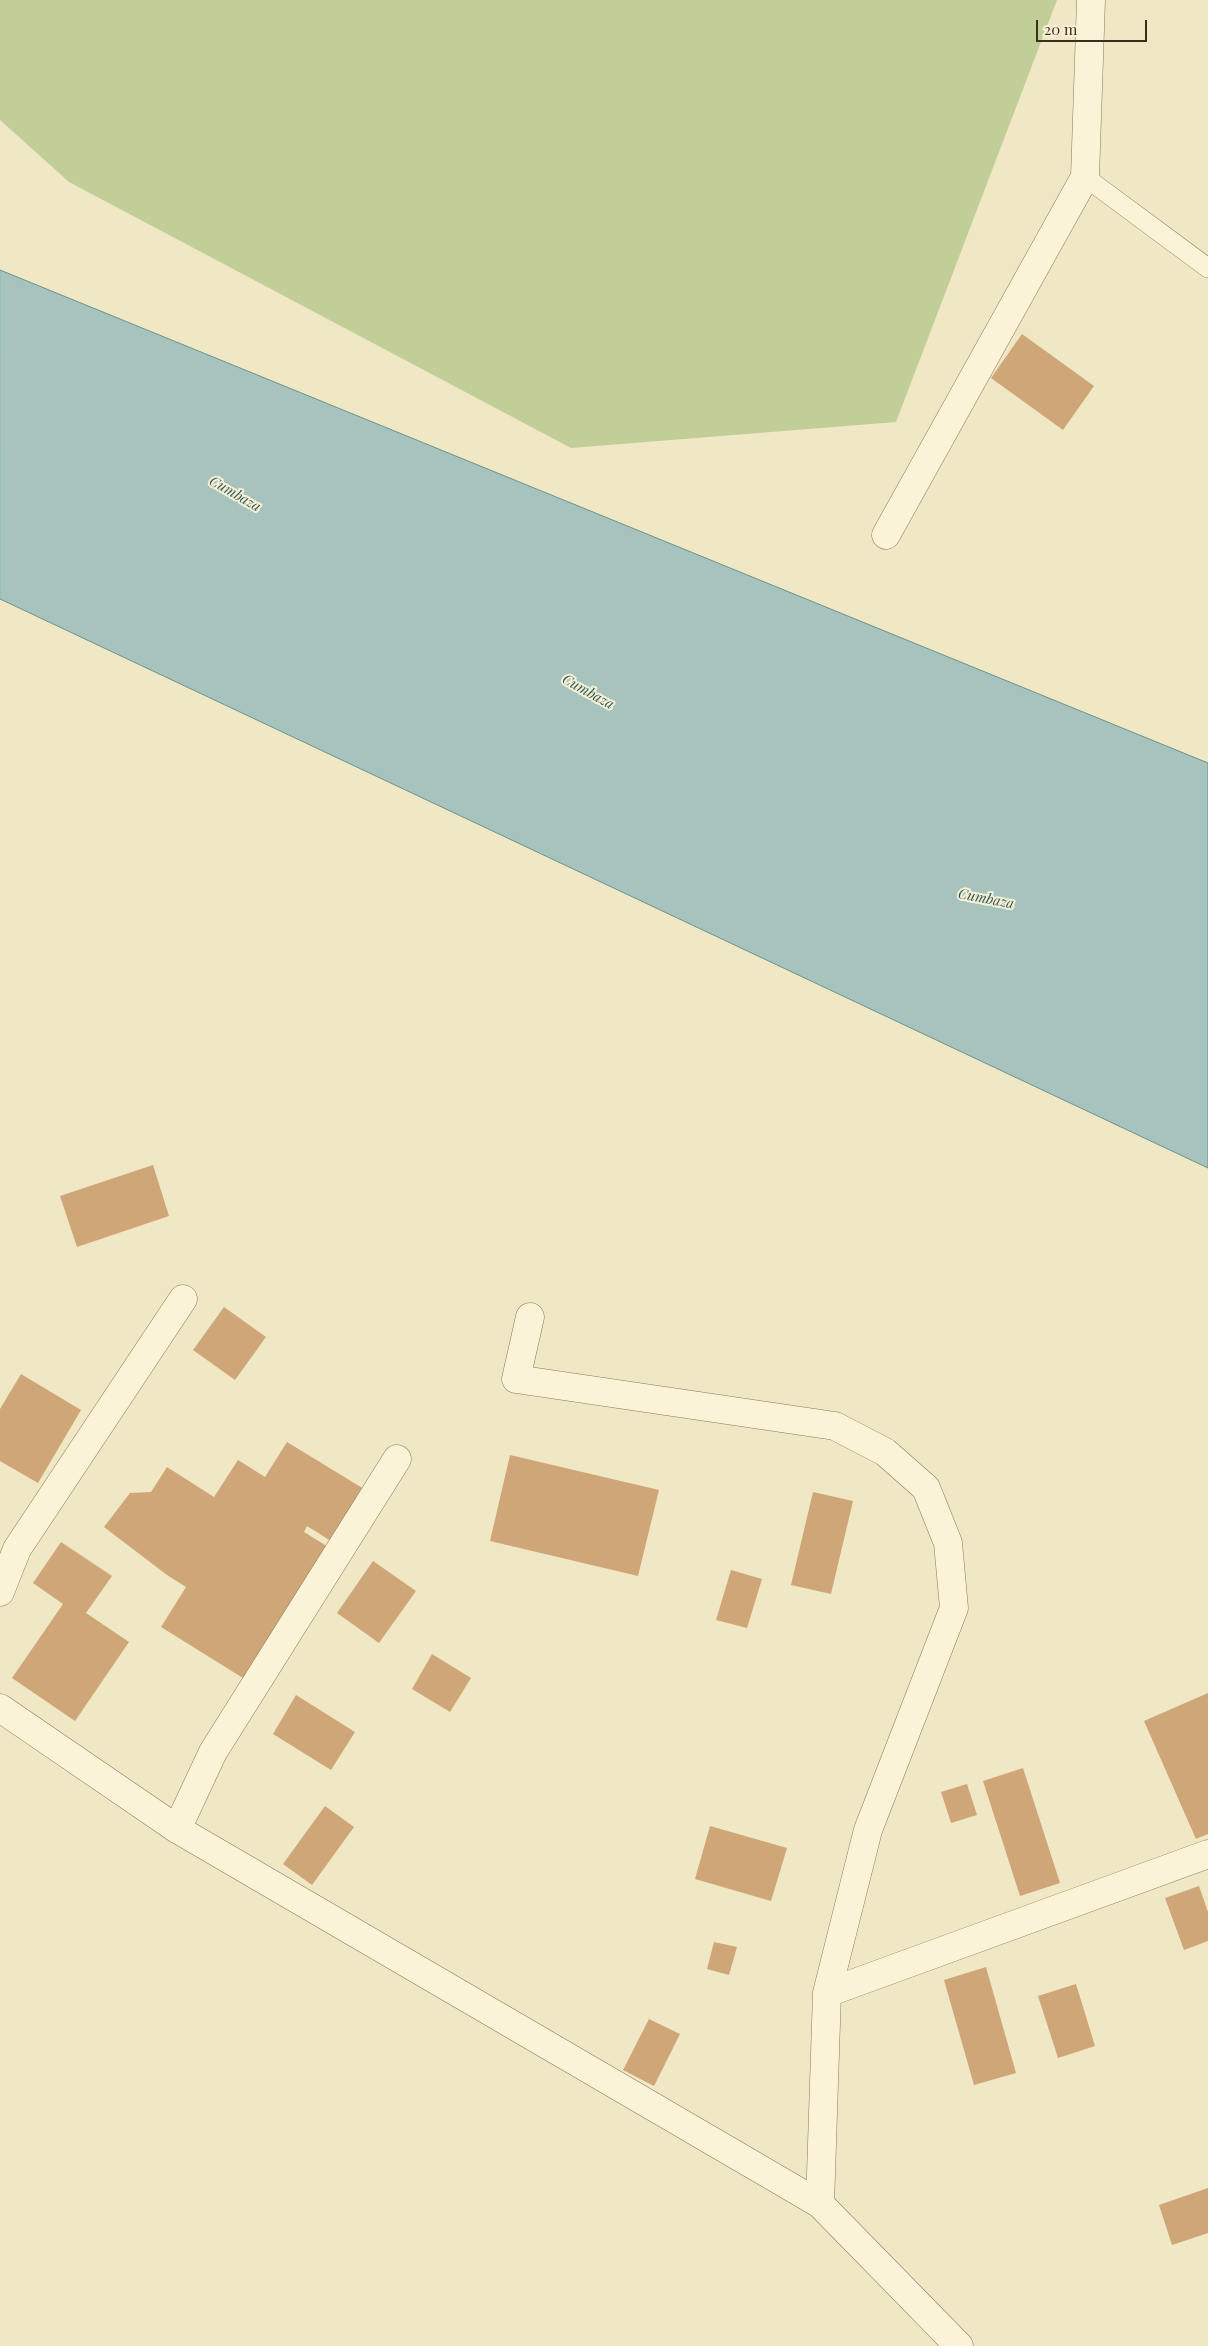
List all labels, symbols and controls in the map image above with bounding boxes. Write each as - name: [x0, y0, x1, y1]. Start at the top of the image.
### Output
- scale bar: [1038, 10, 1149, 42]
- text: 20 m: [1044, 19, 1077, 39]
- water label: Cumbaza: [206, 473, 264, 515]
- water label: Cumbaza: [559, 671, 617, 713]
- water label: Cumbaza: [957, 885, 1015, 913]

